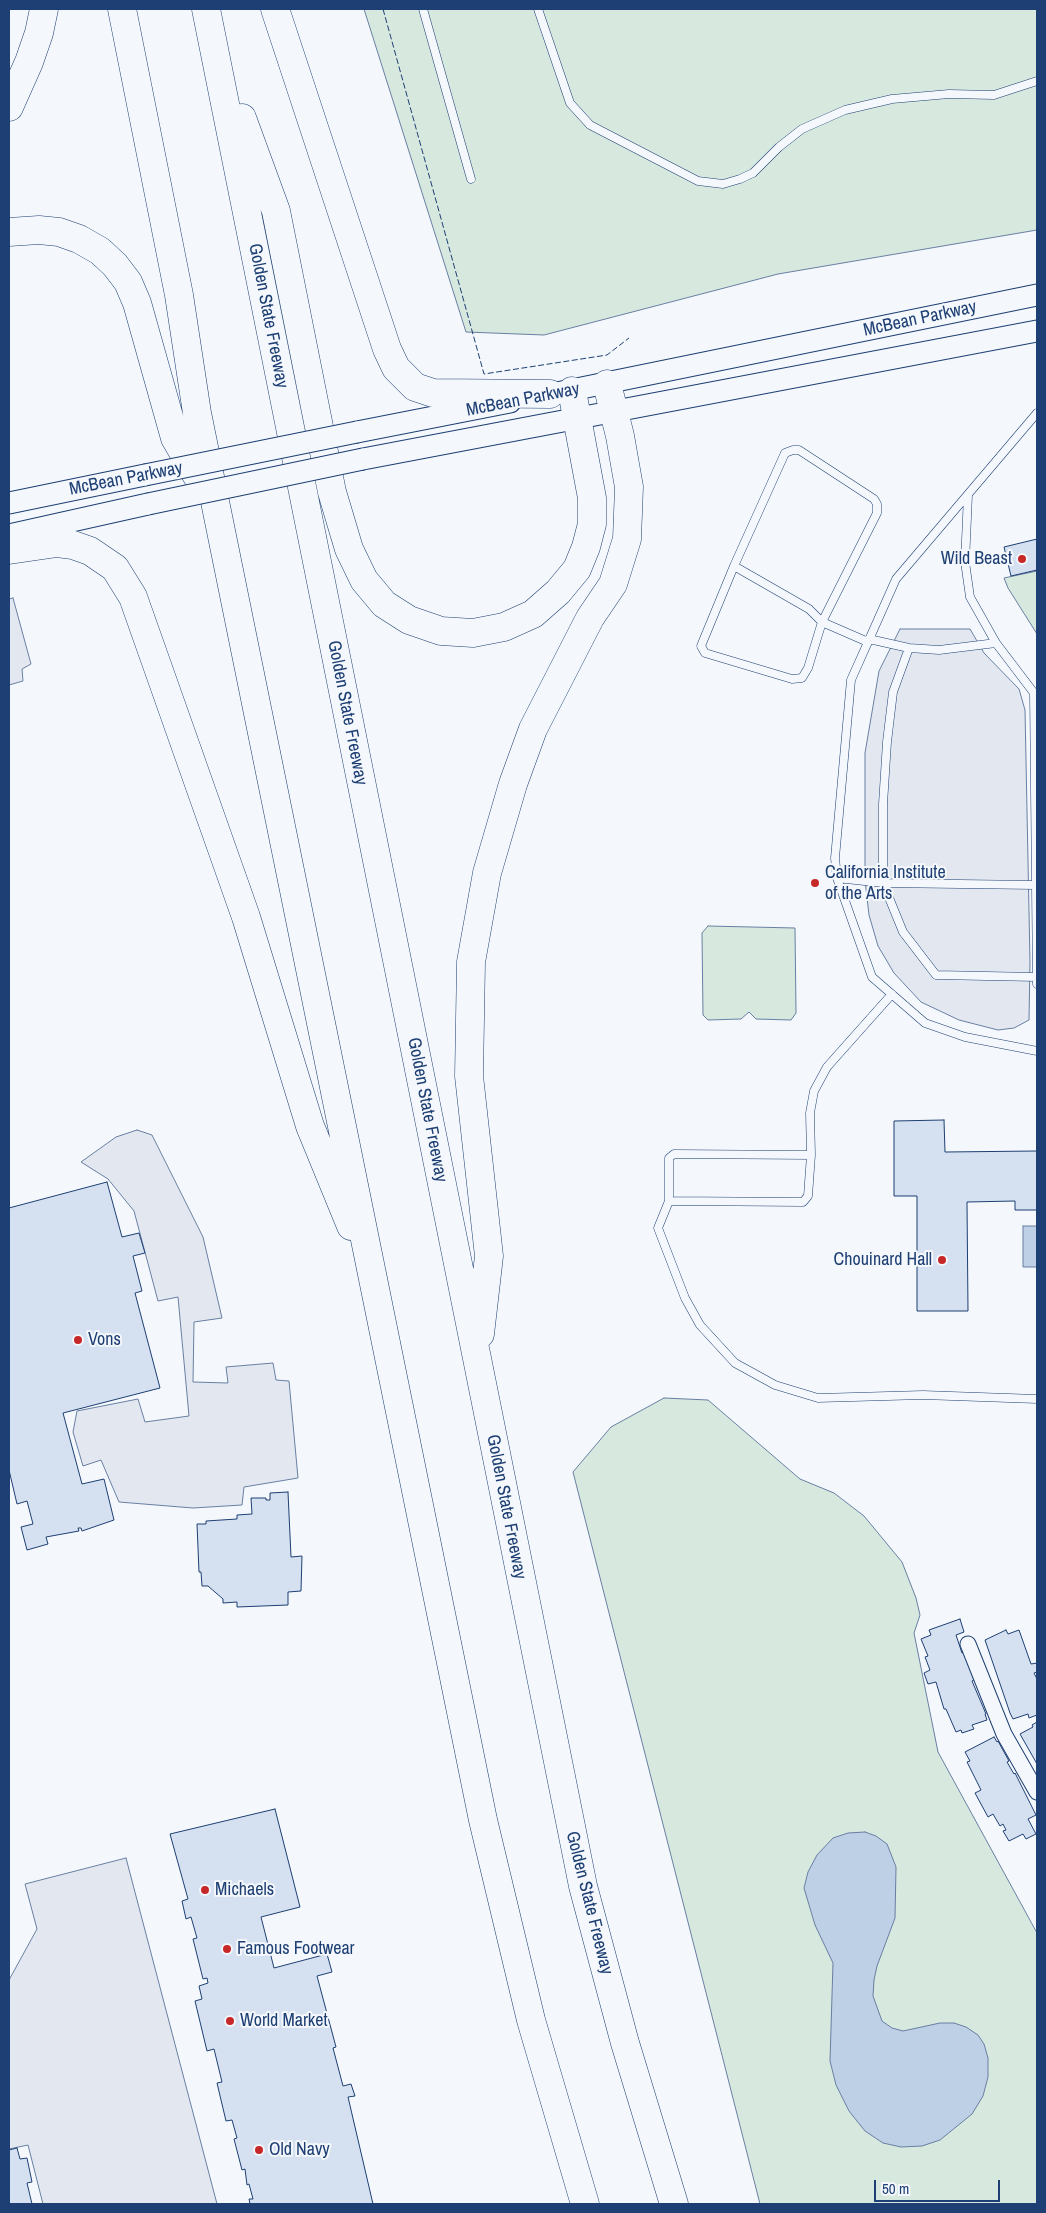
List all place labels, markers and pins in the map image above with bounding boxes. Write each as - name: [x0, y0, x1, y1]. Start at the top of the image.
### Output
- place label: Wild Beast: [941, 548, 1012, 570]
- marker: Wild Beast: [1016, 553, 1028, 565]
- place label: California Institute of the Arts: [825, 862, 946, 904]
- marker: California Institute of the Arts: [809, 877, 821, 889]
- place label: Chouinard Hall: [834, 1249, 932, 1271]
- marker: Chouinard Hall: [936, 1254, 948, 1266]
- place label: Vons: [88, 1329, 121, 1351]
- marker: Vons: [72, 1334, 84, 1346]
- place label: Michaels: [215, 1879, 274, 1901]
- marker: Michaels: [199, 1884, 211, 1896]
- place label: Famous Footwear: [237, 1938, 355, 1960]
- marker: Famous Footwear: [221, 1943, 233, 1955]
- place label: World Market: [240, 2010, 327, 2032]
- marker: World Market: [224, 2015, 236, 2027]
- place label: Old Navy: [269, 2139, 330, 2161]
- marker: Old Navy: [253, 2144, 265, 2156]

